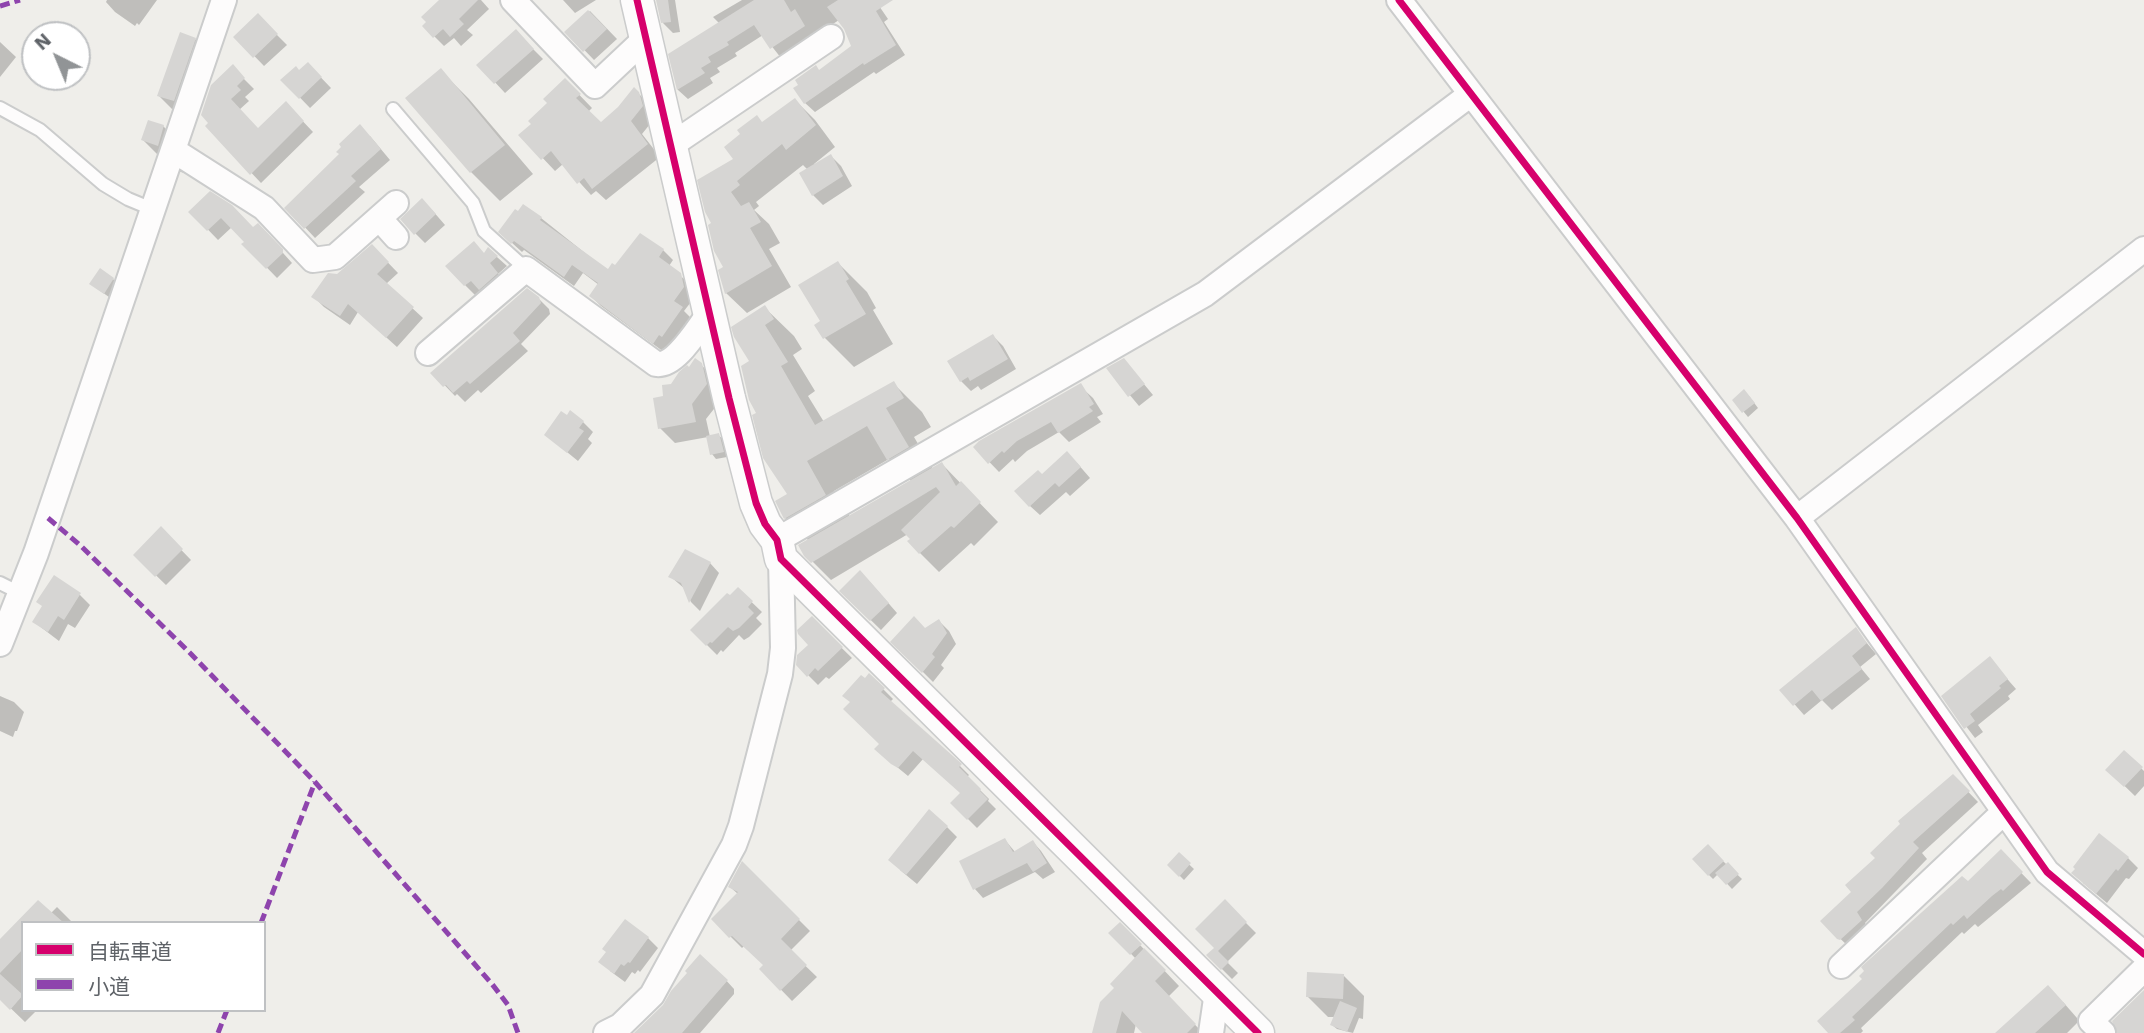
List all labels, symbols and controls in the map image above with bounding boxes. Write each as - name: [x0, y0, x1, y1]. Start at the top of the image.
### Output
- north arrow: [21, 21, 91, 91]
- text: N: [30, 29, 56, 55]
- legend: [21, 921, 266, 1012]
- text: 自転車道: [88, 939, 172, 964]
- text: 小道: [88, 974, 130, 999]

